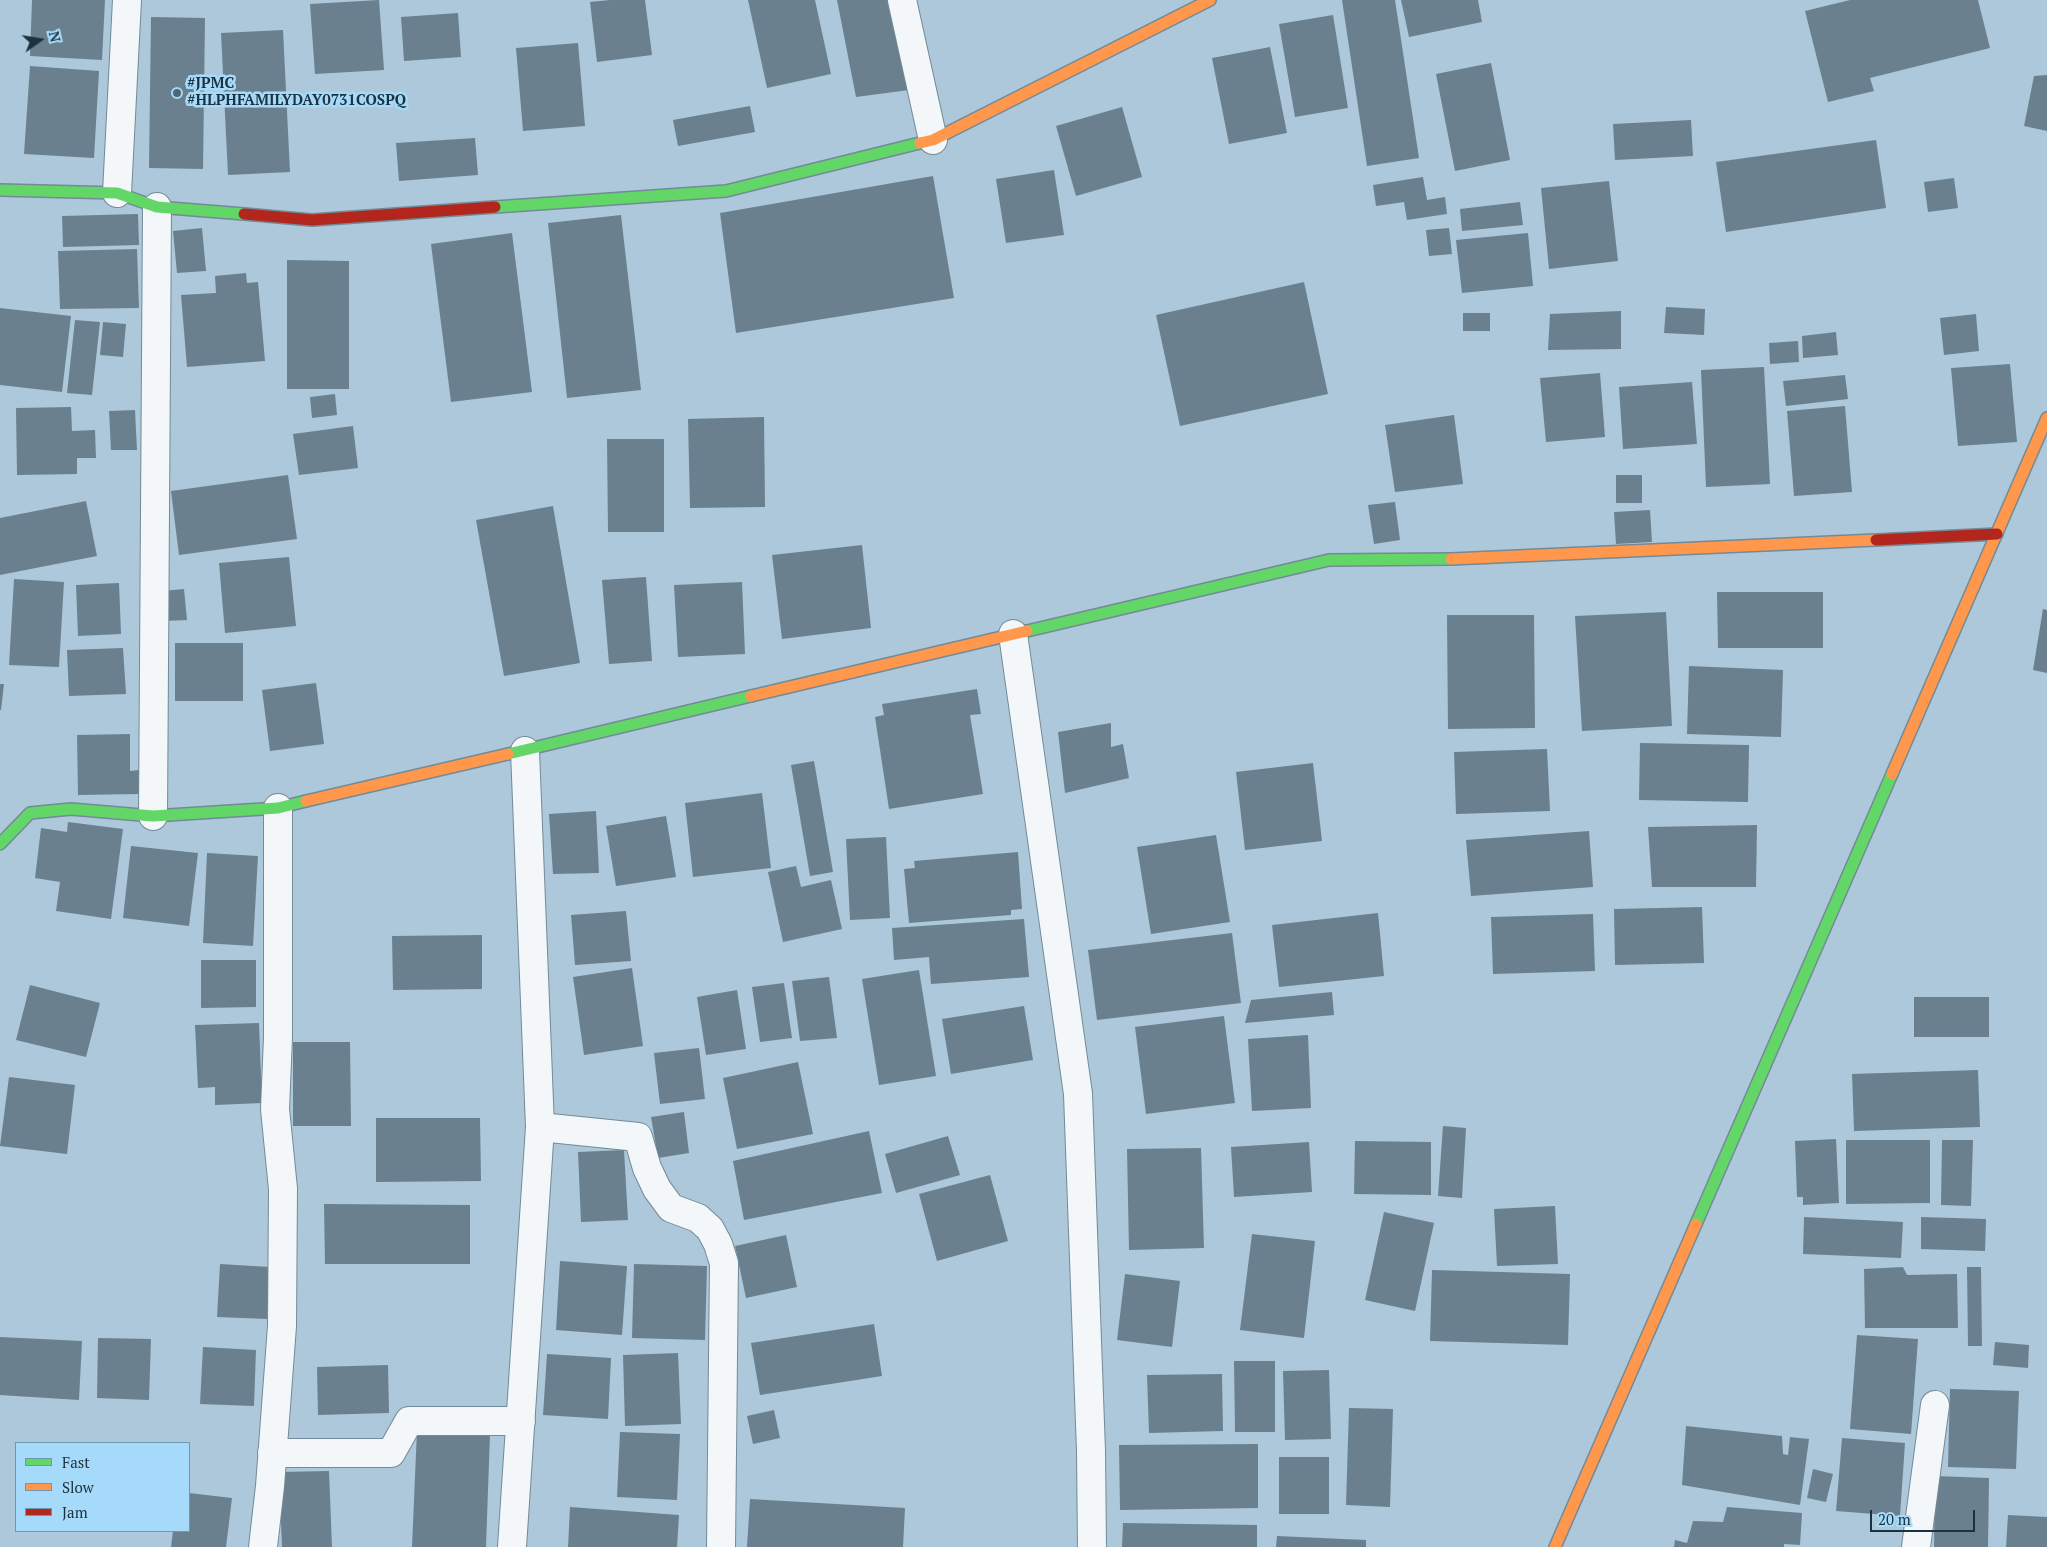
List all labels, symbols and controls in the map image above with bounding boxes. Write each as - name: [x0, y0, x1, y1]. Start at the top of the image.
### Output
- north arrow: [15, 15, 65, 65]
- text: N: [45, 29, 66, 44]
- place label: #JPMC #HLPHFAMILYDAY0731COSPQ: [187, 75, 406, 110]
- marker: #JPMC #HLPHFAMILYDAY0731COSPQ: [171, 87, 183, 99]
- legend: [15, 1442, 190, 1532]
- text: Fast: [62, 1452, 90, 1472]
- text: Slow: [62, 1477, 94, 1497]
- scale bar: [1872, 1500, 1977, 1532]
- text: Jam: [62, 1502, 88, 1522]
- text: 20 m: [1878, 1509, 1911, 1529]

